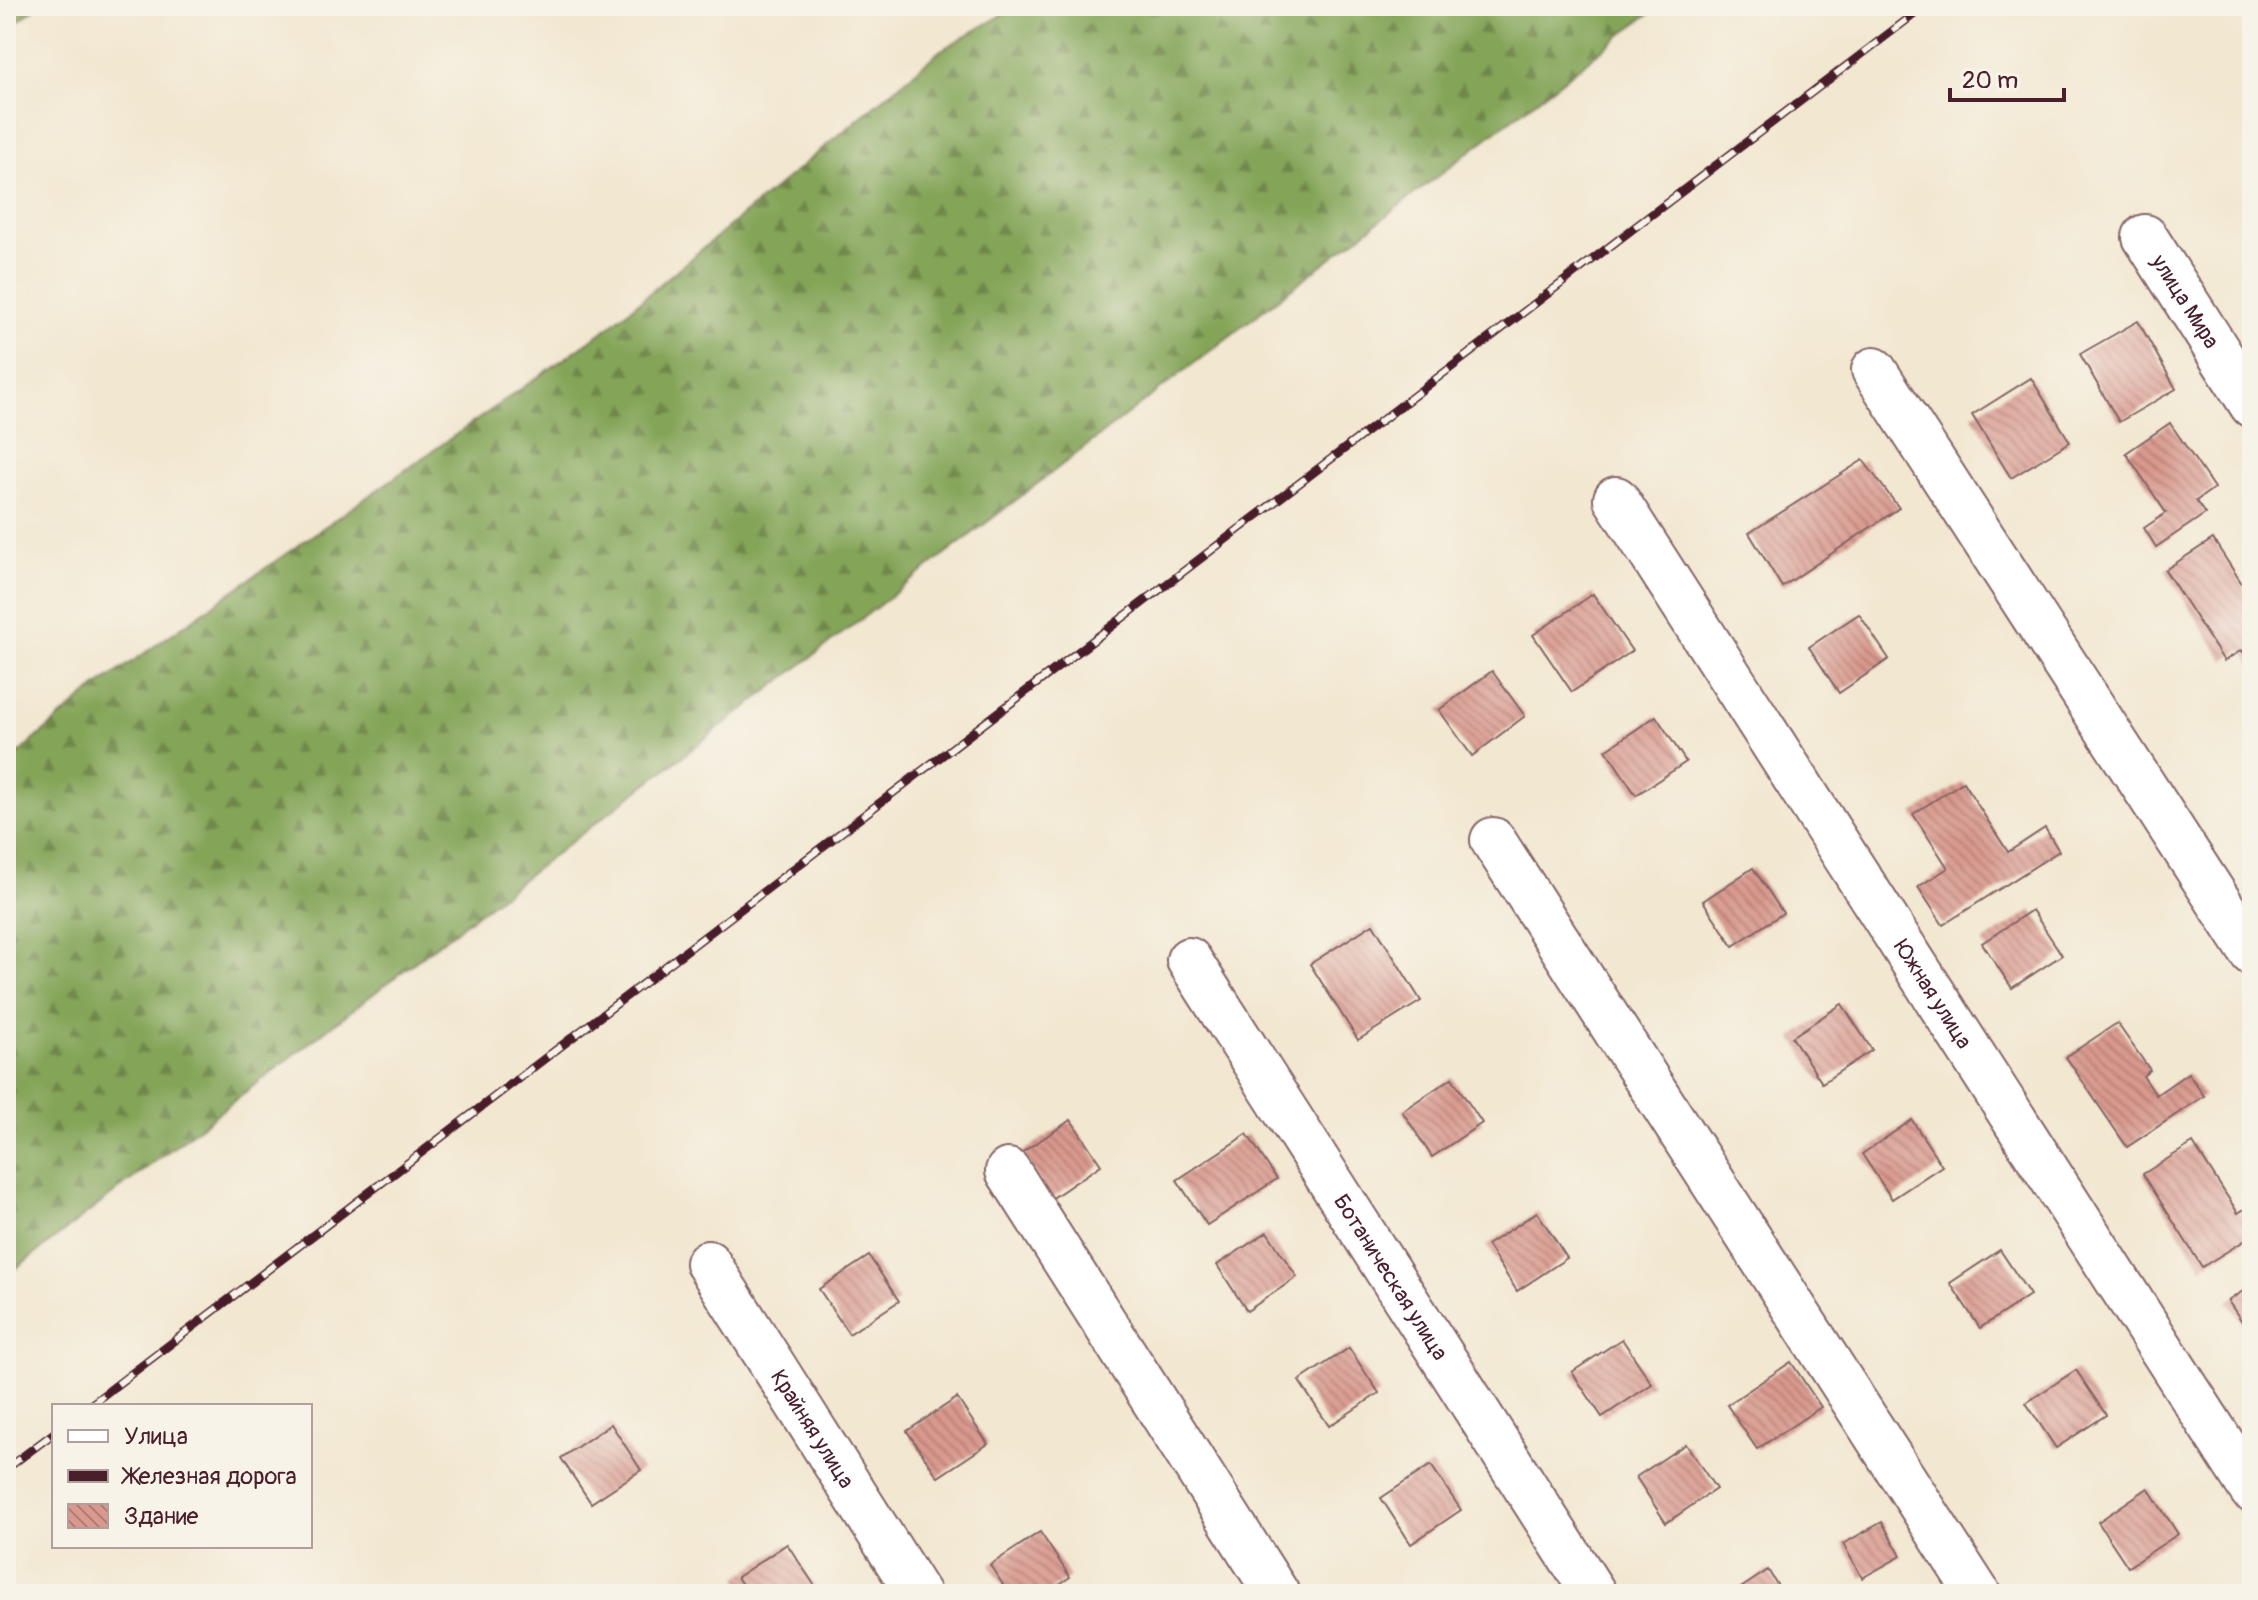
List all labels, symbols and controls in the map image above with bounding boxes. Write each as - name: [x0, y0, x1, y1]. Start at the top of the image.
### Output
- scale bar: [1950, 52, 2064, 102]
- text: 20 m: [1962, 66, 2018, 95]
- street label: улица Мира: [2144, 249, 2225, 354]
- street label: Южная улица: [1887, 935, 1978, 1054]
- street label: Ботаническая улица: [1327, 1189, 1454, 1366]
- street label: Крайняя улица: [764, 1364, 860, 1494]
- legend: [52, 1404, 312, 1548]
- text: Улица: [124, 1422, 188, 1451]
- text: Железная дорога: [120, 1462, 297, 1491]
- text: Здание: [124, 1502, 199, 1531]

